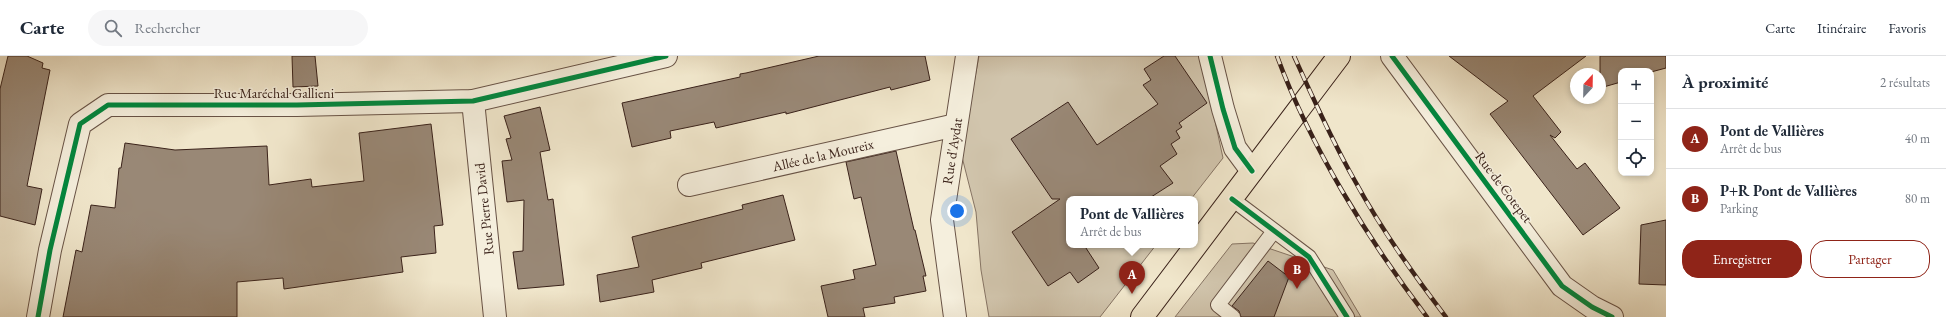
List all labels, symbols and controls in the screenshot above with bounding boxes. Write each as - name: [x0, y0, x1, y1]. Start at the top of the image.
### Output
- search box: [88, 10, 368, 46]
- text: Carte: [20, 15, 64, 40]
- icon: search: [102, 17, 124, 39]
- text: Rechercher: [134, 18, 200, 37]
- text: Carte: [1765, 19, 1795, 37]
- text: Itinéraire: [1817, 19, 1867, 37]
- text: Favoris: [1889, 19, 1926, 37]
- north arrow: [1570, 68, 1606, 104]
- map controls: [1618, 68, 1654, 176]
- button: +: [1618, 68, 1654, 104]
- text: À proximité: [1682, 71, 1768, 93]
- text: 2 résultats: [1880, 74, 1930, 91]
- street label: Rue Maréchal Gallieni: [214, 84, 335, 102]
- button: −: [1618, 104, 1654, 140]
- street label: Rue d'Aydat: [938, 116, 966, 186]
- text: Pont de Vallières: [1720, 121, 1824, 140]
- text: A: [1690, 130, 1700, 147]
- text: 40 m: [1905, 130, 1930, 147]
- street label: Allée de la Moureix: [770, 135, 875, 176]
- button: locate: [1618, 140, 1654, 176]
- text: Arrêt de bus: [1720, 140, 1781, 157]
- street label: Rue de Cotepet: [1471, 148, 1537, 227]
- street label: Rue Pierre David: [470, 161, 498, 256]
- text: P+R Pont de Vallières: [1720, 181, 1857, 200]
- text: B: [1691, 190, 1699, 207]
- text: 80 m: [1905, 190, 1930, 207]
- popup: [1066, 196, 1198, 248]
- text: Parking: [1720, 200, 1758, 217]
- your location: [947, 201, 967, 221]
- text: Pont de Vallières: [1080, 204, 1184, 223]
- text: Arrêt de bus: [1080, 223, 1141, 240]
- button: Enregistrer: [1682, 240, 1802, 278]
- button: Partager: [1810, 240, 1930, 278]
- pin: B: [1284, 256, 1310, 289]
- pin: A: [1119, 261, 1145, 294]

